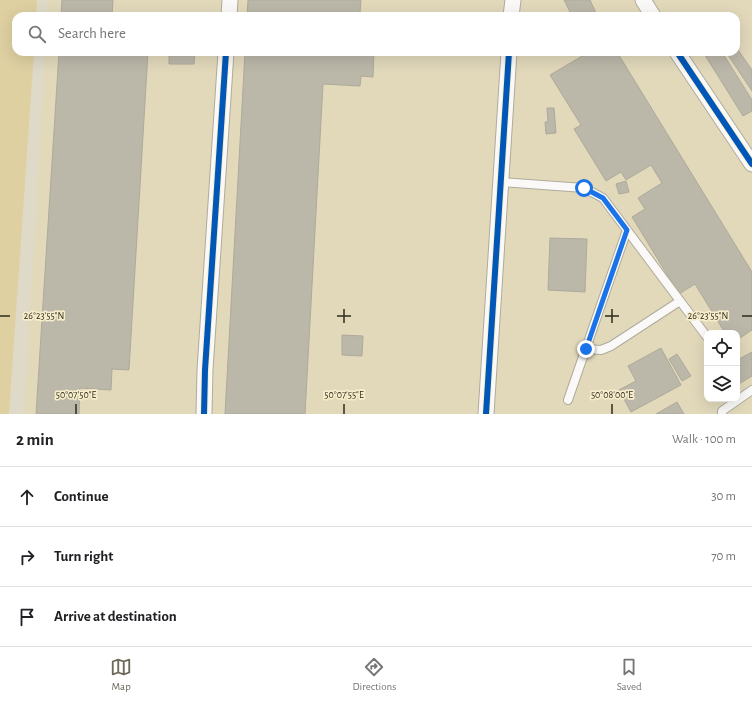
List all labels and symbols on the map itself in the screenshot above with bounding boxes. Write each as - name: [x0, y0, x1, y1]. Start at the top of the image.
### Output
- route start: [575, 179, 593, 197]
- text: 26°23'55"N: [24, 311, 64, 321]
- text: 26°23'55"N: [688, 311, 728, 321]
- route end: [577, 340, 595, 358]
- text: 50°07'50"E: [56, 390, 96, 400]
- text: 50°07'55"E: [324, 390, 364, 400]
- text: 50°08'00"E: [591, 390, 633, 400]

